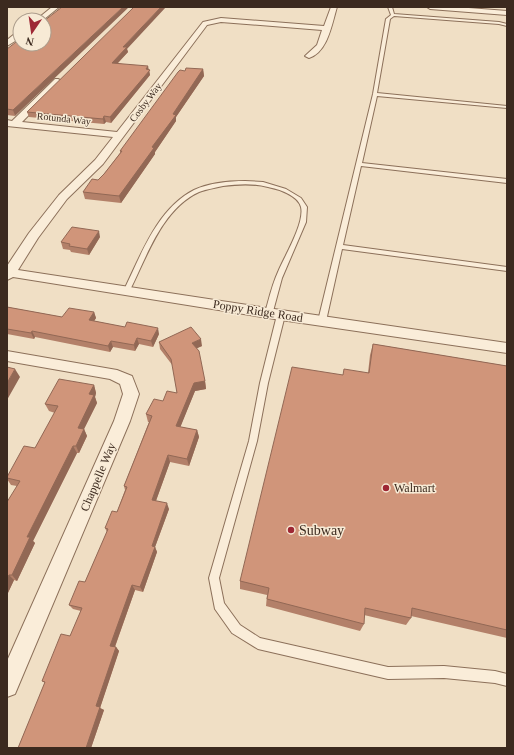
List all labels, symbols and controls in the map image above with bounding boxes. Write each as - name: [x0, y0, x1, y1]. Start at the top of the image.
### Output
- north arrow: [12, 12, 52, 52]
- text: N: [24, 35, 35, 48]
- street label: Cosby Way: [127, 81, 164, 124]
- street label: Rotunda Way: [36, 110, 92, 127]
- street label: Poppy Ridge Road: [212, 297, 304, 325]
- street label: Chappelle Way: [77, 441, 119, 513]
- place label: Walmart: [394, 481, 436, 495]
- marker: Walmart: [381, 483, 391, 493]
- place label: Subway: [299, 523, 344, 538]
- marker: Subway: [286, 525, 296, 535]

